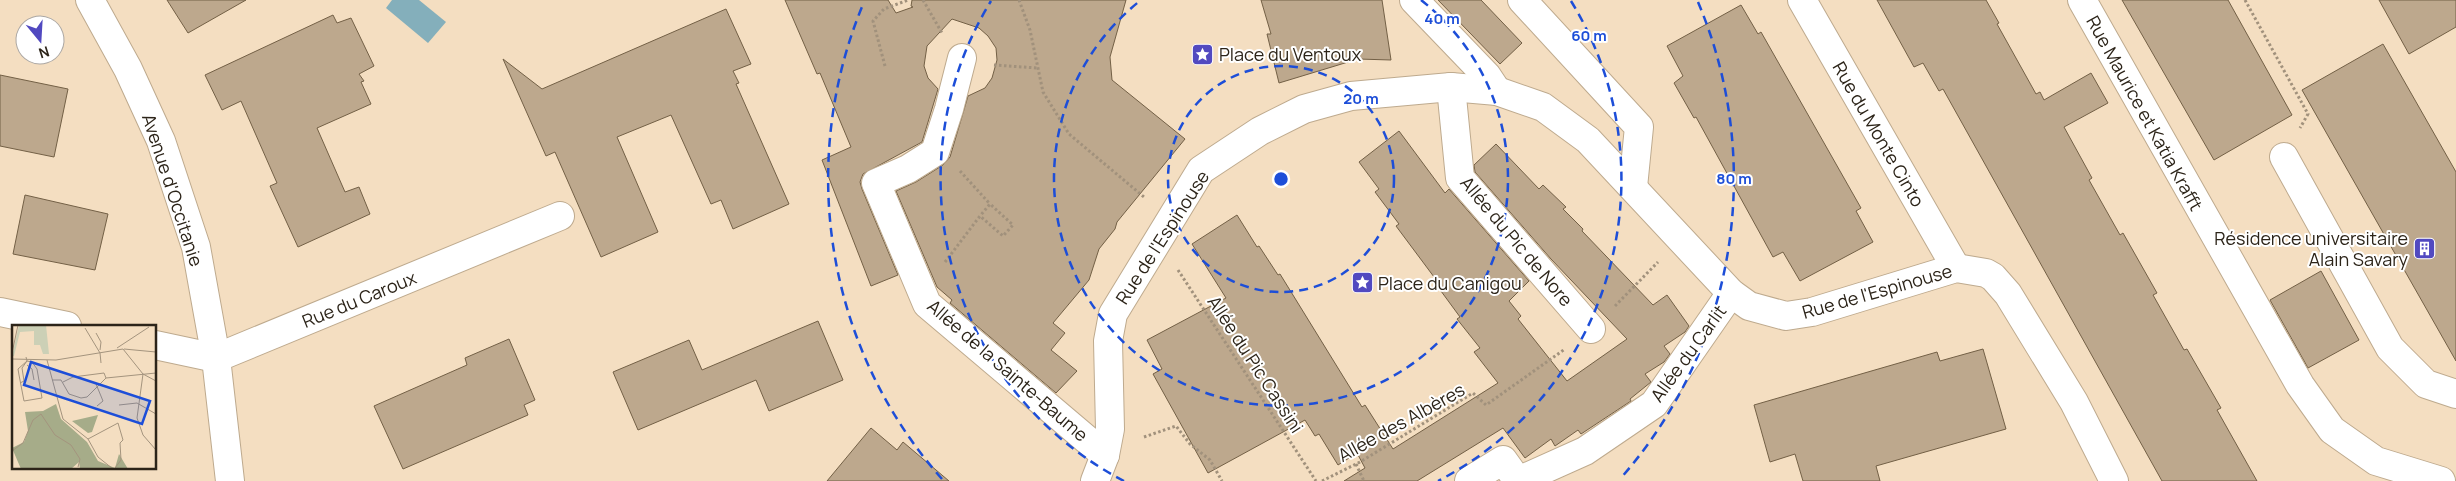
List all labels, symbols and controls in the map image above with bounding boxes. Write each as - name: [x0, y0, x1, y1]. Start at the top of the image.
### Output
- text: 40 m: [1424, 8, 1460, 29]
- street label: Rue Maurice et Katia Krafft: [2081, 11, 2209, 215]
- north arrow: [15, 15, 65, 65]
- text: 60 m: [1571, 25, 1607, 46]
- text: N: [36, 42, 52, 63]
- place icon: Place du Ventoux: [1191, 42, 1215, 66]
- place label: Place du Ventoux: [1219, 42, 1362, 66]
- street label: Rue du Monte Cinto: [1828, 57, 1930, 211]
- text: 20 m: [1343, 88, 1379, 109]
- street label: Avenue d'Occitanie: [137, 111, 209, 269]
- street label: Rue de l'Espinouse: [1110, 165, 1214, 309]
- text: 80 m: [1716, 168, 1752, 189]
- centre of rings: [1272, 170, 1290, 188]
- street label: Allée du Pic de Nore: [1456, 171, 1578, 311]
- place label: Résidence universitaire Alain Savary: [2214, 226, 2408, 271]
- building icon: Résidence universitaire Alain Savary: [2412, 236, 2436, 260]
- street label: Rue de l'Espinouse: [1799, 258, 1955, 324]
- street label: Rue du Caroux: [298, 265, 420, 333]
- place icon: Place du Canigou: [1350, 271, 1374, 295]
- place label: Place du Canigou: [1378, 271, 1522, 295]
- street label: Allée du Pic Cassini: [1203, 291, 1309, 437]
- street label: Allée de la Sainte-Baume: [923, 294, 1093, 446]
- street label: Allée du Carlit: [1645, 300, 1731, 406]
- inset map: [12, 325, 156, 468]
- street label: Allée des Albères: [1333, 377, 1469, 467]

